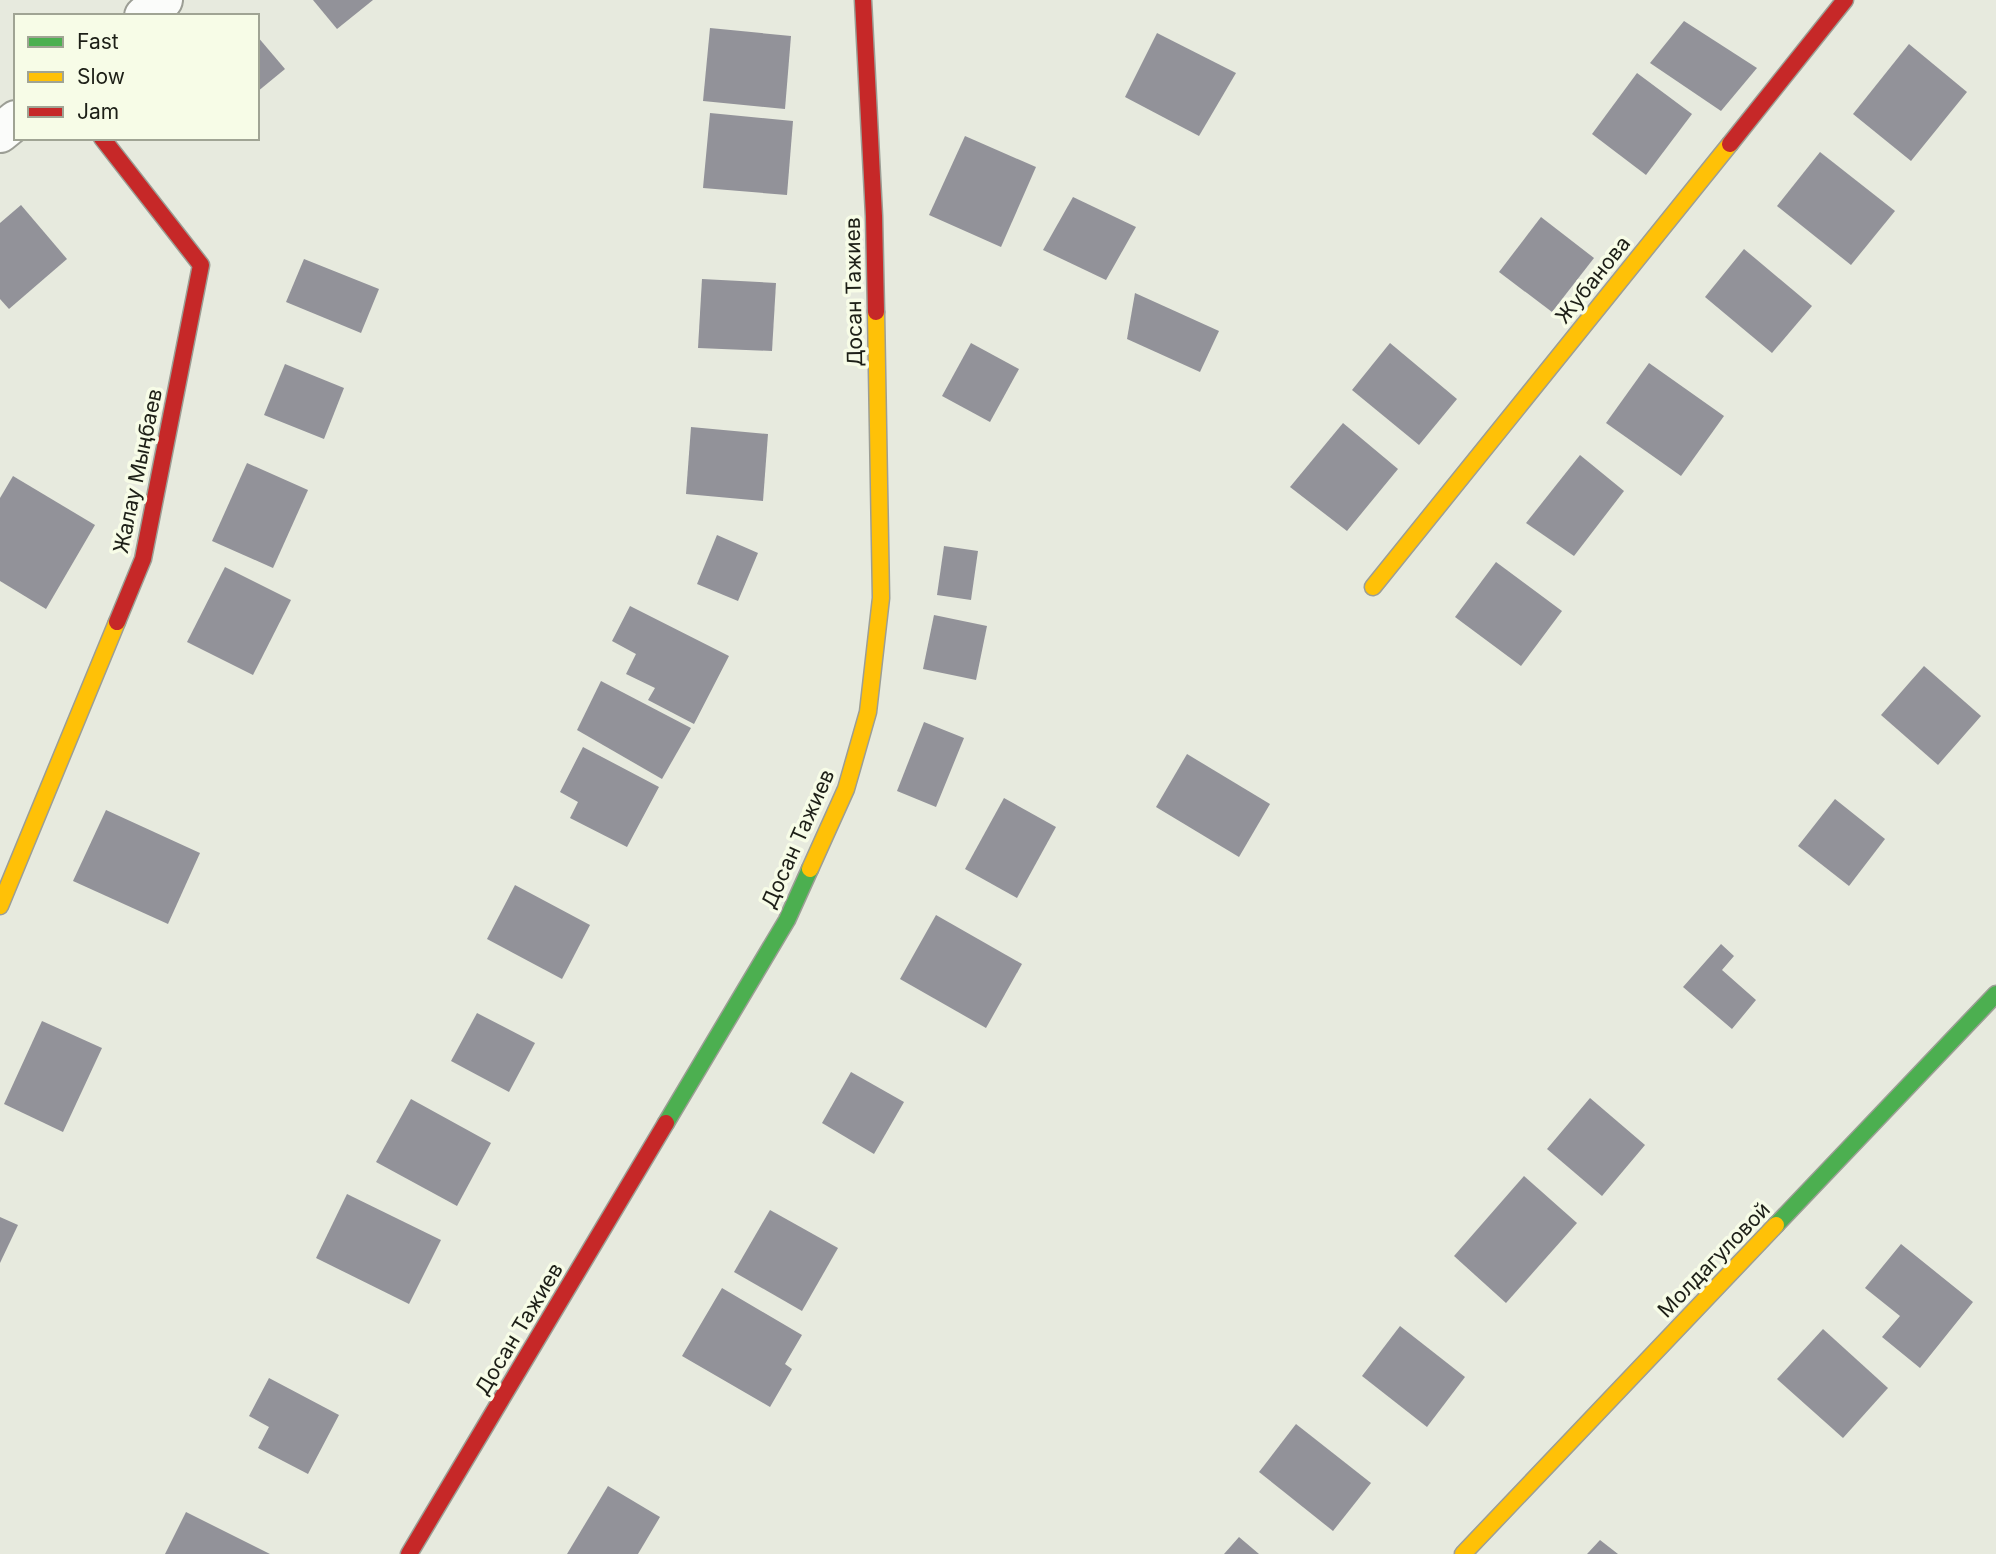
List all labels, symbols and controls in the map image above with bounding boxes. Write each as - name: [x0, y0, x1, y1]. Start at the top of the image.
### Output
- legend: [14, 14, 259, 140]
- text: Fast: [77, 29, 119, 54]
- text: Slow: [77, 64, 125, 89]
- text: Jam: [77, 99, 119, 124]
- street label: Досан Тажиев: [840, 217, 867, 367]
- street label: Жубанова: [1550, 231, 1635, 328]
- street label: Жалау Мыңбаев: [108, 386, 167, 555]
- street label: Досан Тажиев: [756, 765, 839, 912]
- street label: Молдагуловой: [1652, 1197, 1775, 1322]
- street label: Досан Тажиев: [469, 1258, 568, 1399]

